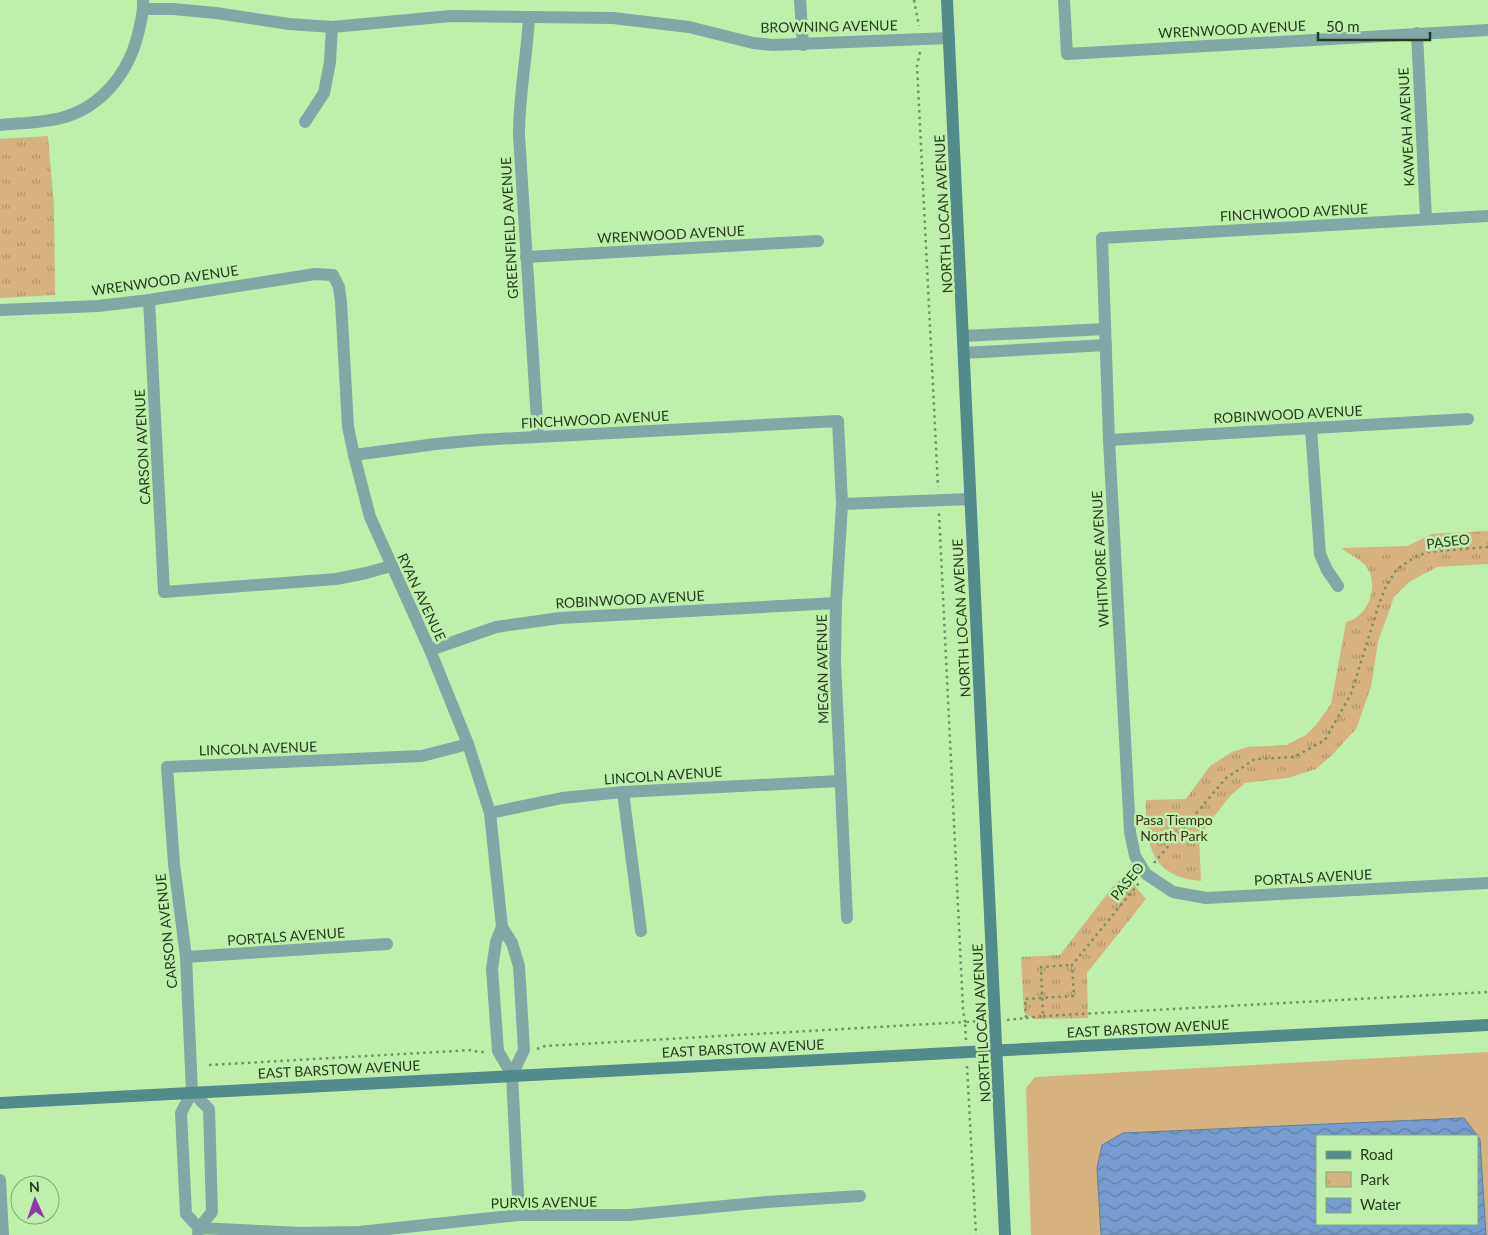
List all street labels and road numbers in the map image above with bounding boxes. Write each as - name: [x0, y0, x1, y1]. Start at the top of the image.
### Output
- street label: BROWNING AVENUE: [760, 16, 898, 36]
- street label: WRENWOOD AVENUE: [1158, 17, 1306, 41]
- street label: KAWEAH AVENUE: [1394, 67, 1418, 187]
- street label: NORTH LOCAN AVENUE: [930, 134, 956, 294]
- street label: GREENFIELD AVENUE: [497, 157, 521, 299]
- street label: FINCHWOOD AVENUE: [1219, 200, 1369, 224]
- street label: WRENWOOD AVENUE: [597, 222, 745, 246]
- street label: WRENWOOD AVENUE: [91, 261, 239, 299]
- street label: CARSON AVENUE: [130, 389, 154, 505]
- street label: ROBINWOOD AVENUE: [1213, 402, 1363, 426]
- street label: FINCHWOOD AVENUE: [520, 407, 670, 431]
- street label: WHITMORE AVENUE: [1088, 490, 1112, 628]
- street label: PASEO: [1425, 530, 1471, 552]
- street label: NORTH LOCAN AVENUE: [948, 538, 974, 698]
- street label: RYAN AVENUE: [394, 550, 450, 644]
- street label: ROBINWOOD AVENUE: [555, 587, 705, 611]
- street label: MEGAN AVENUE: [813, 614, 831, 724]
- street label: LINCOLN AVENUE: [198, 737, 318, 759]
- street label: LINCOLN AVENUE: [603, 762, 723, 788]
- street label: PASEO: [1107, 859, 1147, 903]
- street label: PORTALS AVENUE: [1254, 865, 1372, 889]
- street label: CARSON AVENUE: [152, 873, 180, 989]
- street label: PORTALS AVENUE: [227, 923, 345, 949]
- street label: NORTH LOCAN AVENUE: [968, 943, 994, 1103]
- street label: EAST BARSTOW AVENUE: [1066, 1015, 1230, 1041]
- street label: EAST BARSTOW AVENUE: [661, 1035, 825, 1061]
- street label: EAST BARSTOW AVENUE: [257, 1056, 421, 1082]
- street label: PURVIS AVENUE: [491, 1193, 597, 1211]

